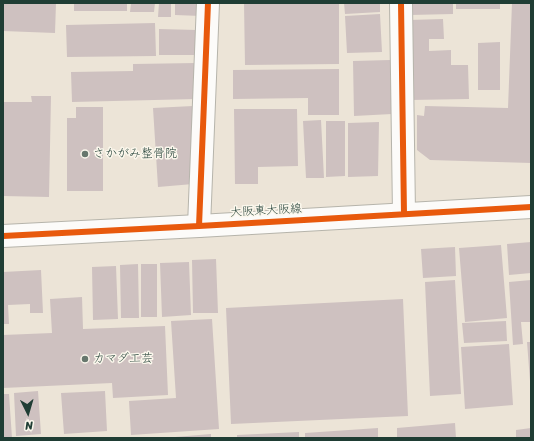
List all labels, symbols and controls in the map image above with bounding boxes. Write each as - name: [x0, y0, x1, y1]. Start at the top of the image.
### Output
- place label: さかがみ整骨院: [93, 147, 177, 161]
- marker: さかがみ整骨院: [80, 149, 90, 159]
- street label: 大阪東大阪線: [230, 202, 302, 220]
- place label: カマダ工芸: [93, 352, 153, 366]
- marker: カマダ工芸: [80, 354, 90, 364]
- north arrow: [8, 393, 48, 433]
- text: N: [24, 416, 34, 435]

